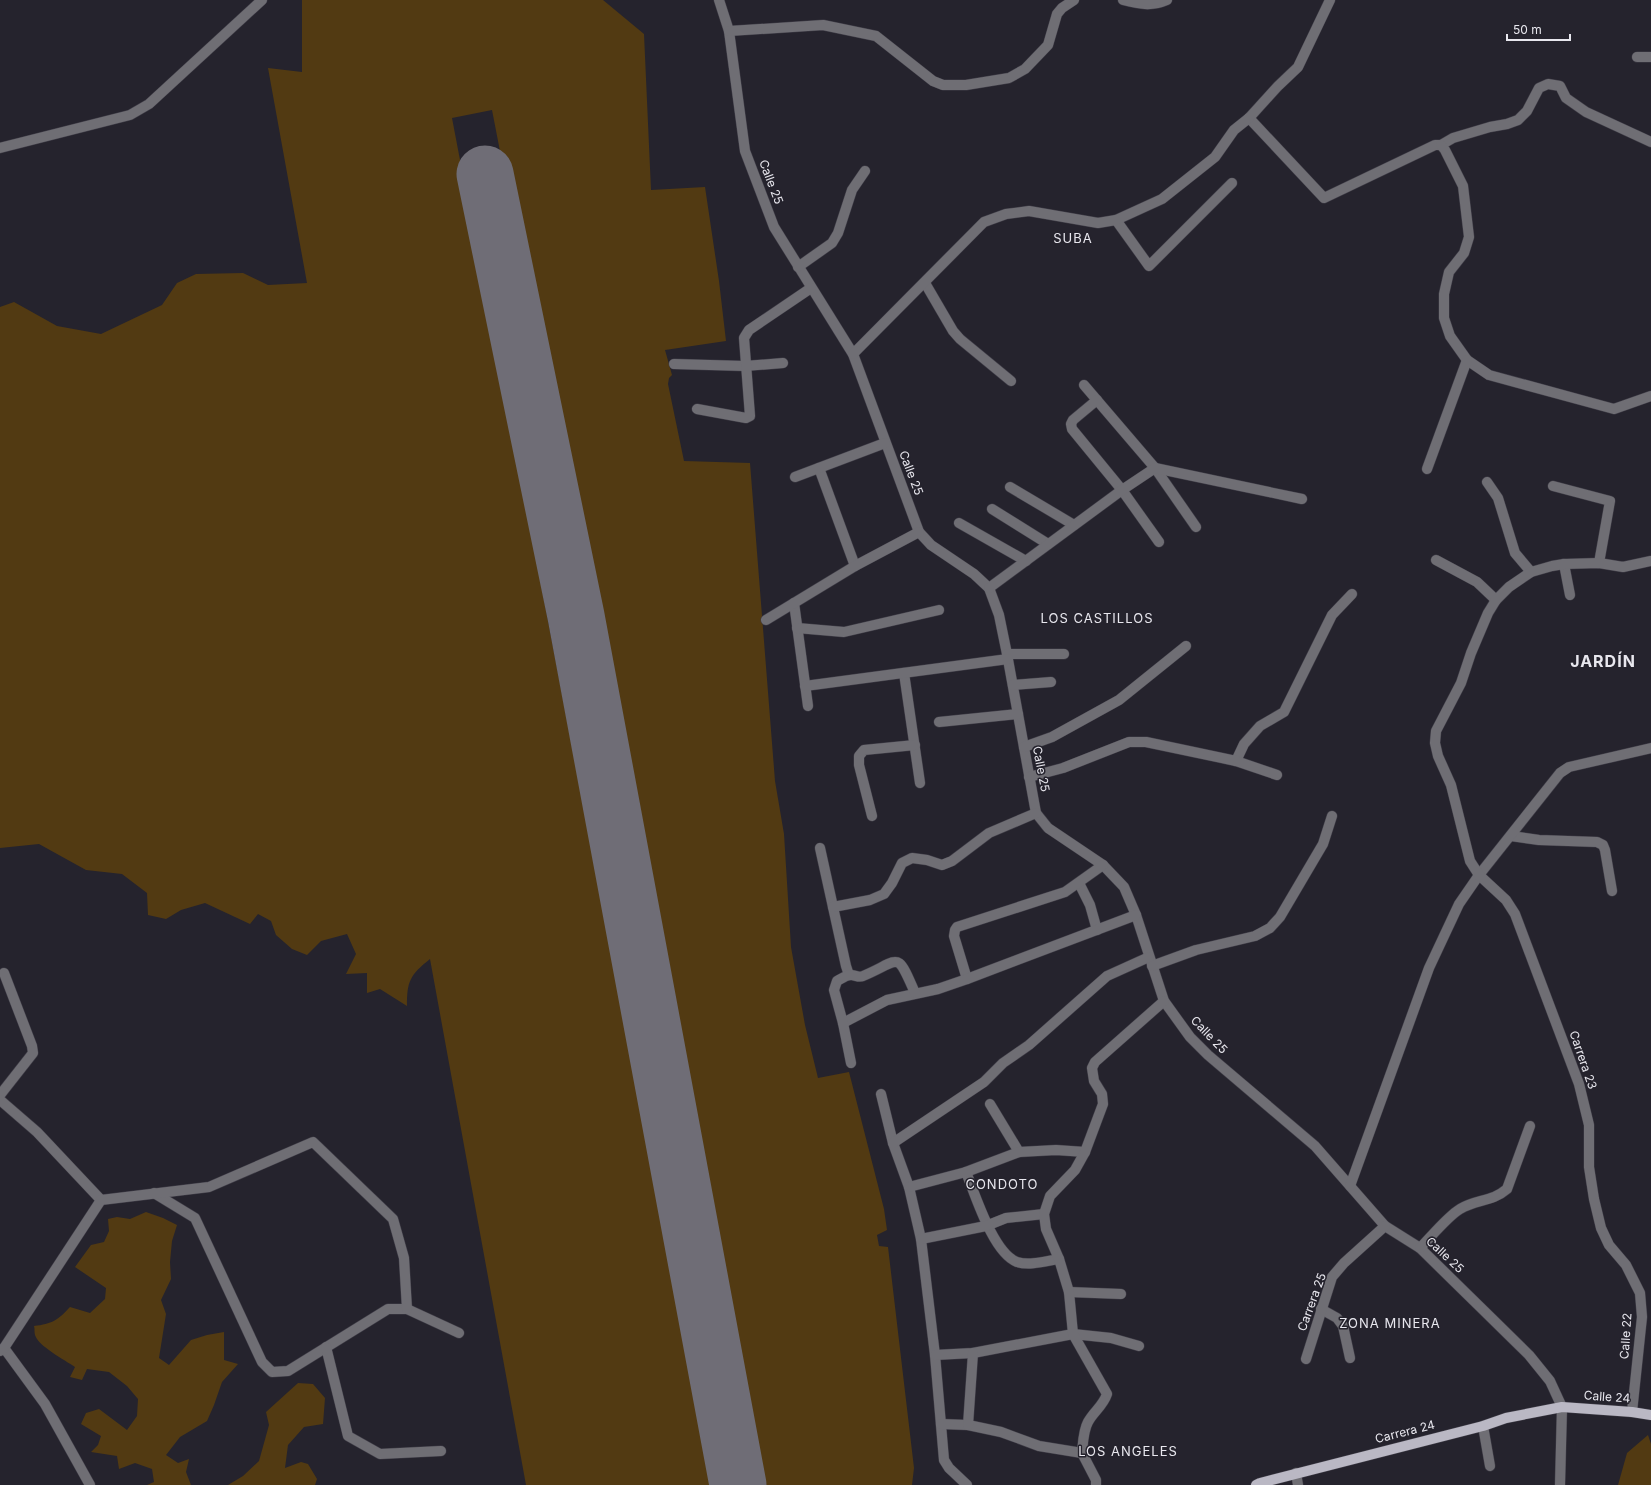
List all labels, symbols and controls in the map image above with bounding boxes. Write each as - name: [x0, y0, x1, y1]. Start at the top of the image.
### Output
- scale bar: [1507, 16, 1570, 42]
- text: 50 m: [1513, 22, 1542, 37]
- street label: Calle 25: [756, 158, 787, 206]
- district label: SUBA: [1053, 230, 1093, 246]
- street label: Calle 25: [896, 449, 927, 497]
- district label: LOS CASTILLOS: [1041, 610, 1153, 626]
- district label: JARDÍN: [1570, 651, 1636, 671]
- street label: Calle 25: [1030, 745, 1053, 793]
- street label: Calle 25: [1188, 1013, 1231, 1057]
- street label: Carrera 23: [1566, 1029, 1600, 1091]
- district label: CONDOTO: [965, 1176, 1039, 1192]
- street label: Calle 25: [1423, 1233, 1467, 1276]
- street label: Carrera 25: [1294, 1271, 1329, 1333]
- street label: Calle 22: [1616, 1312, 1635, 1360]
- district label: ZONA MINERA: [1339, 1315, 1441, 1331]
- street label: Calle 24: [1583, 1387, 1631, 1406]
- street label: Carrera 24: [1373, 1417, 1437, 1446]
- district label: LOS ANGELES: [1078, 1443, 1178, 1459]

